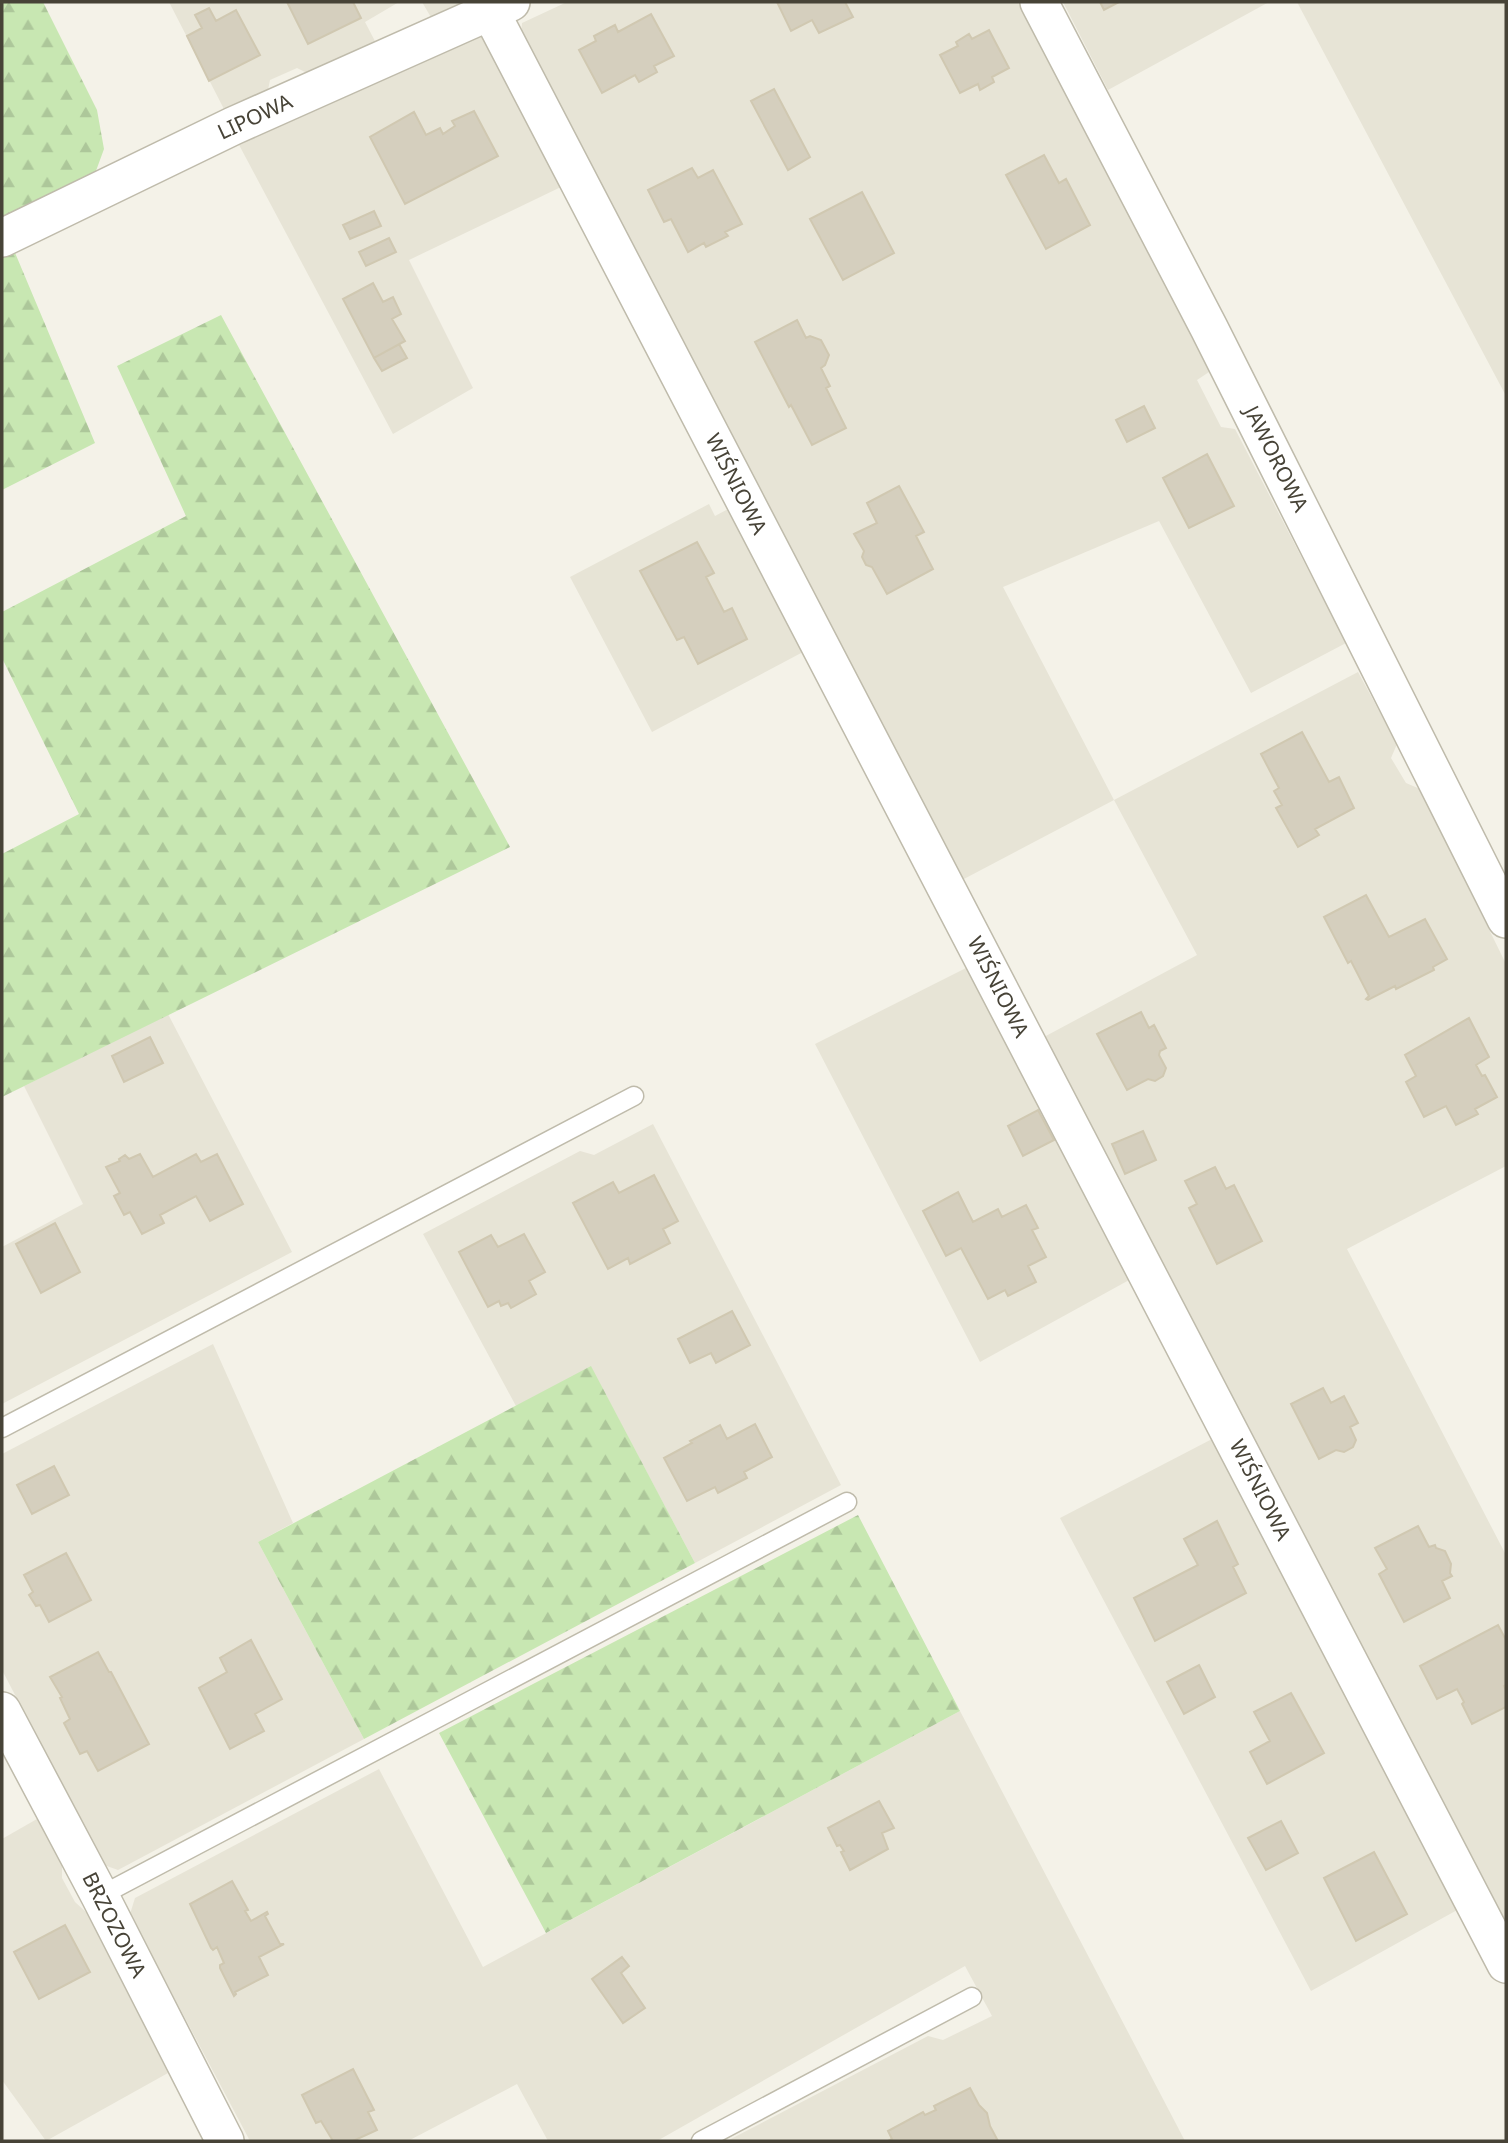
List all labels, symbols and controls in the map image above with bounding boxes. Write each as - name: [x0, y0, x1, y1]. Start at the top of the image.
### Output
- street label: LIPOWA: [213, 86, 297, 146]
- street label: JAWOROWA: [1237, 399, 1316, 517]
- street label: WIŚNIOWA: [700, 428, 774, 539]
- street label: WIŚNIOWA: [962, 931, 1036, 1042]
- street label: WIŚNIOWA: [1224, 1434, 1298, 1545]
- street label: BRZOZOWA: [76, 1867, 154, 1983]

